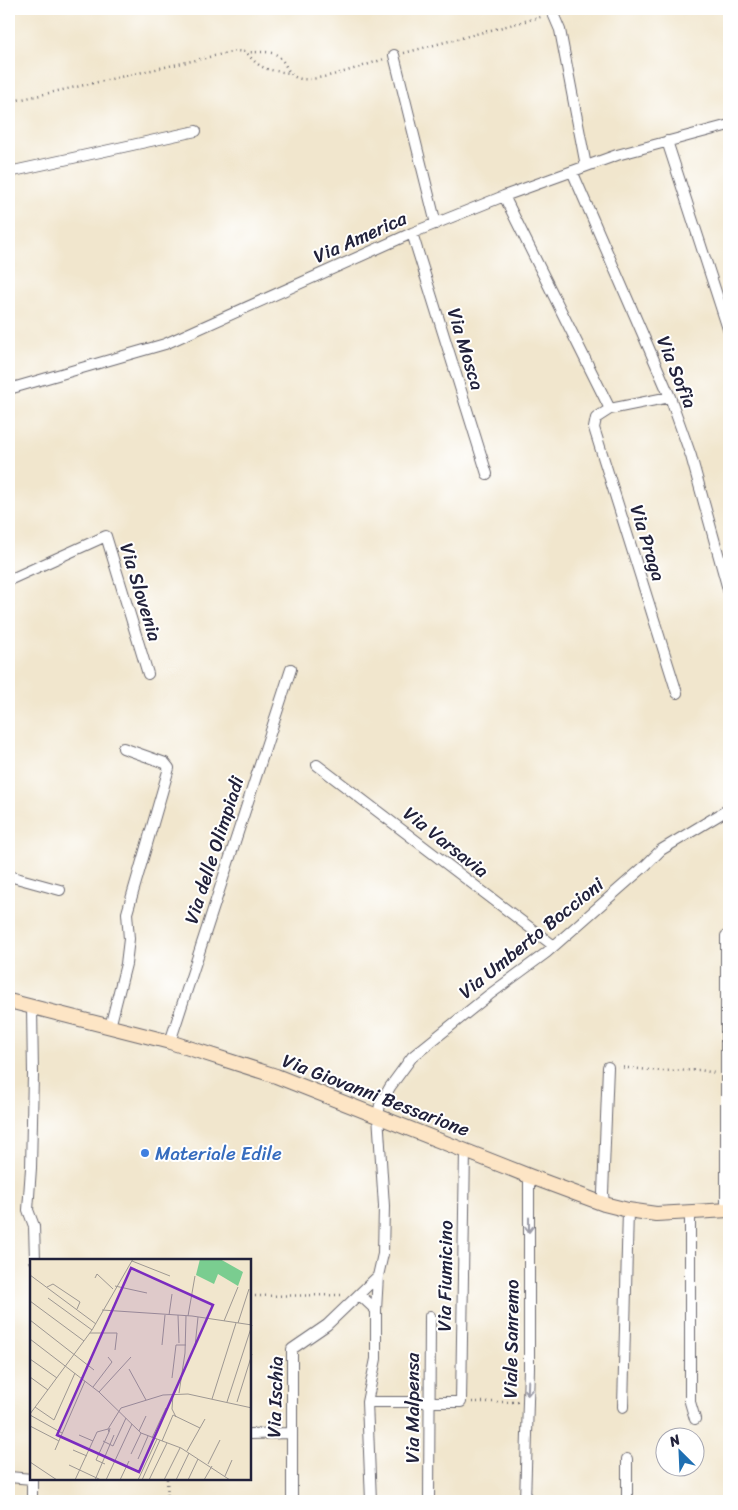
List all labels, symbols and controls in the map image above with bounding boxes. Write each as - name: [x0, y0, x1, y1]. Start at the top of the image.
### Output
- street label: Via America: [308, 202, 412, 272]
- street label: Via Mosca: [438, 304, 494, 395]
- street label: Via Sofia: [647, 331, 707, 414]
- street label: Via Praga: [621, 501, 675, 586]
- street label: Via Slovenia: [110, 539, 172, 646]
- street label: Via delle Olimpiadi: [175, 771, 254, 928]
- street label: Via Varsavia: [396, 798, 497, 887]
- street label: Via Umberto Boccioni: [451, 868, 612, 1007]
- street label: Via Giovanni Bessarione: [278, 1044, 475, 1146]
- place label: Materiale Edile: [155, 1137, 282, 1170]
- marker: Materiale Edile: [139, 1147, 151, 1159]
- one-way arrow: [524, 1216, 534, 1233]
- street label: Via Fiumicino: [428, 1220, 462, 1332]
- inset map: [30, 1259, 251, 1480]
- street label: Viale Sanremo: [493, 1279, 529, 1399]
- street label: Via Malpensa: [396, 1352, 429, 1463]
- street label: Via Ischia: [257, 1355, 293, 1438]
- one-way arrow: [524, 1379, 533, 1395]
- text: N: [664, 1427, 685, 1454]
- north arrow: [656, 1428, 706, 1478]

